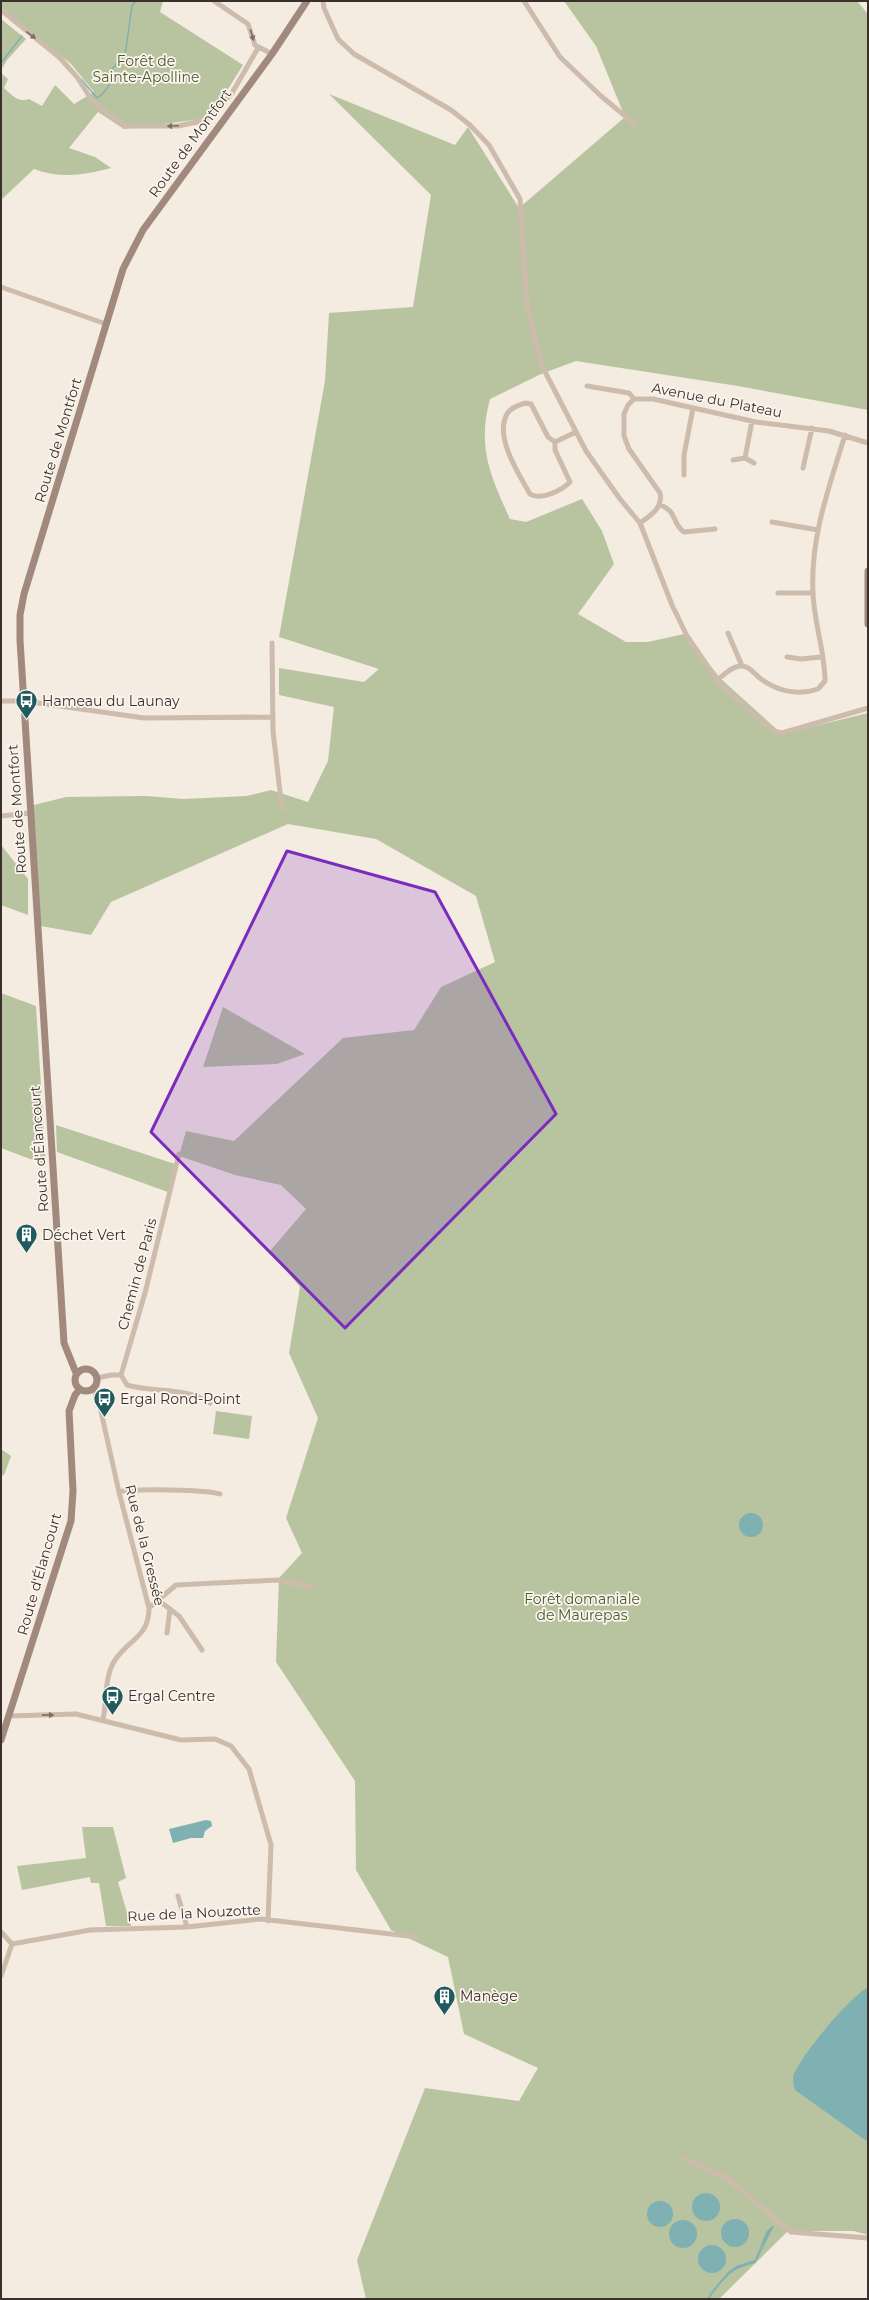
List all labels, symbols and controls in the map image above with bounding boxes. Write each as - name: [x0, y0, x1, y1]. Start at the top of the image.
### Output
- one-way arrow: [249, 29, 255, 41]
- one-way arrow: [25, 31, 36, 40]
- park label: Forêt de Sainte-Apolline: [93, 52, 199, 86]
- street label: Route de Montfort: [145, 85, 236, 201]
- one-way arrow: [167, 123, 179, 130]
- street label: Route de Montfort: [30, 375, 86, 505]
- street label: Avenue du Plateau: [650, 379, 784, 421]
- bus stop icon: Hameau du Launay: [14, 688, 40, 721]
- place label: Hameau du Launay: [42, 692, 180, 710]
- street label: Route de Montfort: [3, 743, 31, 874]
- street label: Route d'Élancourt: [26, 1085, 52, 1213]
- street label: Chemin de Paris: [113, 1216, 161, 1332]
- building icon: Déchet Vert: [14, 1222, 40, 1255]
- place label: Déchet Vert: [42, 1226, 126, 1244]
- bus stop icon: Ergal Rond-Point: [92, 1386, 118, 1419]
- place label: Ergal Rond-Point: [120, 1390, 241, 1408]
- street label: Rue de la Gressée: [121, 1483, 169, 1607]
- street label: Route d'Élancourt: [13, 1510, 65, 1637]
- park label: Forêt domaniale de Maurepas: [524, 1590, 640, 1624]
- bus stop icon: Ergal Centre: [100, 1683, 126, 1716]
- place label: Ergal Centre: [128, 1687, 215, 1705]
- one-way arrow: [42, 1712, 55, 1718]
- street label: Rue de la Nouzotte: [127, 1901, 261, 1925]
- building icon: Manège: [431, 1983, 457, 2016]
- place label: Manège: [460, 1987, 518, 2005]

